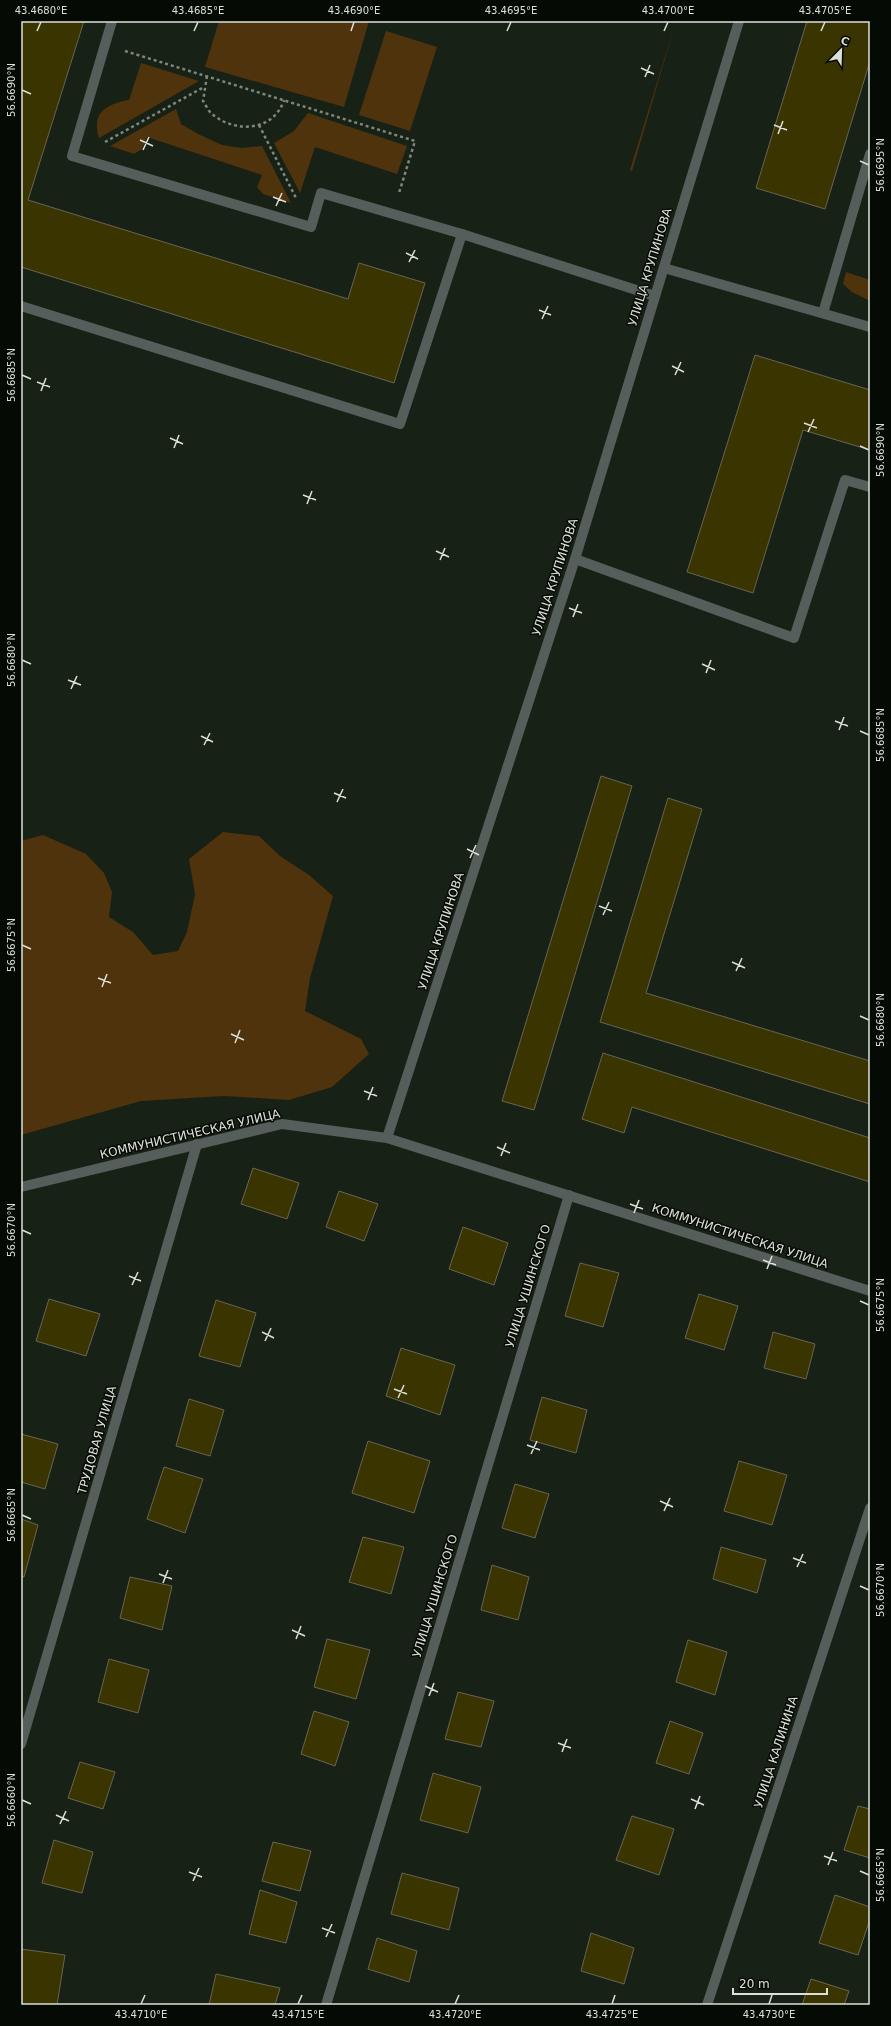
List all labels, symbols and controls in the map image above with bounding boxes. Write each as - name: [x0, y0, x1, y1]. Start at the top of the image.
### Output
- text: 43.4680°E: [15, 5, 67, 16]
- text: 43.4685°E: [172, 5, 224, 16]
- text: 43.4690°E: [328, 5, 380, 16]
- text: 43.4695°E: [485, 5, 537, 16]
- text: 43.4700°E: [642, 5, 694, 16]
- text: 43.4705°E: [799, 5, 851, 16]
- north arrow: [821, 30, 861, 70]
- text: С: [838, 34, 851, 49]
- text: 56.6690°N: [6, 63, 17, 117]
- text: 56.6695°N: [875, 138, 886, 192]
- street label: УЛИЦА КРУПИНОВА: [625, 206, 675, 328]
- text: 56.6685°N: [6, 348, 17, 402]
- text: 56.6690°N: [875, 423, 886, 477]
- street label: УЛИЦА КРУПИНОВА: [529, 516, 581, 637]
- text: 56.6680°N: [6, 633, 17, 687]
- text: 56.6685°N: [875, 708, 886, 762]
- street label: УЛИЦА КРУПИНОВА: [415, 870, 467, 991]
- text: 56.6675°N: [6, 918, 17, 972]
- text: 56.6680°N: [875, 993, 886, 1047]
- street label: КОММУНИСТИЧЕСКАЯ УЛИЦА: [99, 1106, 282, 1162]
- street label: КОММУНИСТИЧЕСКАЯ УЛИЦА: [650, 1201, 831, 1271]
- text: 56.6670°N: [6, 1203, 17, 1257]
- street label: УЛИЦА УШИНСКОГО: [503, 1223, 553, 1349]
- text: 56.6675°N: [875, 1278, 886, 1332]
- street label: ТРУДОВАЯ УЛИЦА: [75, 1383, 119, 1497]
- text: 56.6665°N: [6, 1488, 17, 1542]
- street label: УЛИЦА УШИНСКОГО: [410, 1533, 460, 1659]
- text: 56.6670°N: [875, 1563, 886, 1617]
- street label: УЛИЦА КАЛИНИНА: [751, 1694, 801, 1810]
- text: 56.6660°N: [6, 1773, 17, 1827]
- text: 56.6665°N: [875, 1848, 886, 1902]
- scale bar: [733, 1970, 827, 1996]
- text: 20 m: [739, 1977, 770, 1991]
- text: 43.4710°E: [115, 2009, 167, 2020]
- text: 43.4715°E: [272, 2009, 324, 2020]
- text: 43.4720°E: [429, 2009, 481, 2020]
- text: 43.4725°E: [586, 2009, 638, 2020]
- text: 43.4730°E: [743, 2009, 795, 2020]

